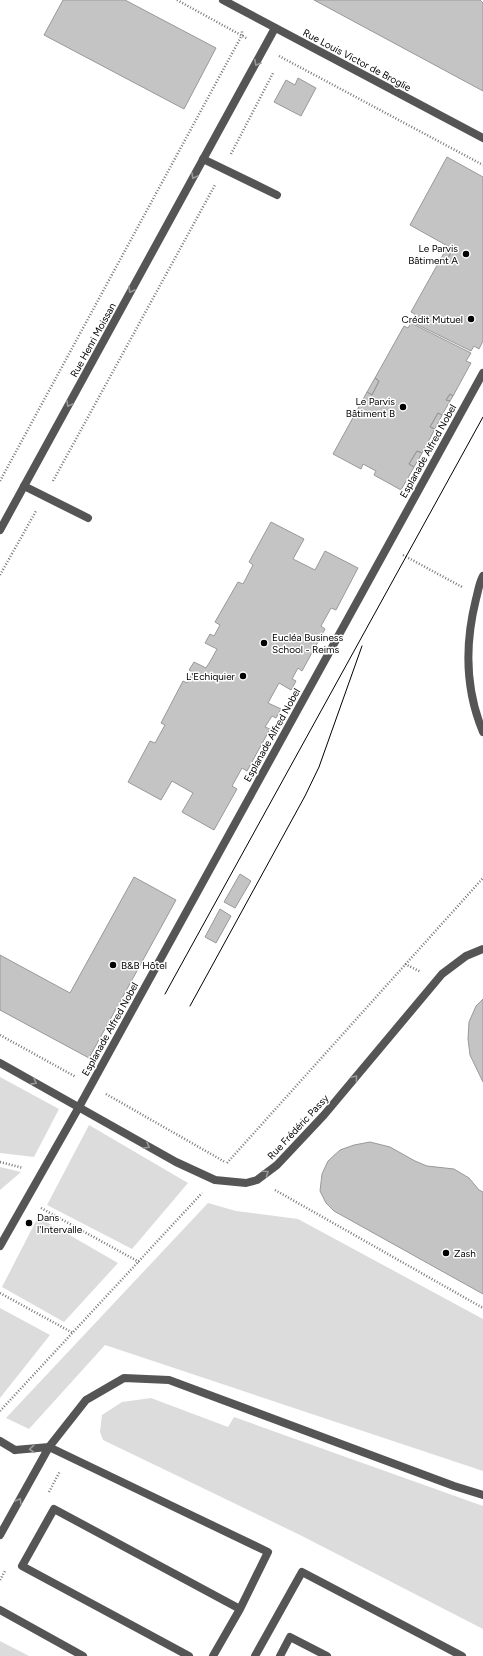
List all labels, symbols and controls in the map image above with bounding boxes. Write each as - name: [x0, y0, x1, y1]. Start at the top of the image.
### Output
- street label: Rue Louis Victor de Broglie: [301, 26, 414, 94]
- one-way arrow: [254, 59, 262, 66]
- one-way arrow: [191, 172, 198, 180]
- place label: Le Parvis Bâtiment A: [408, 242, 458, 267]
- marker: Le Parvis Bâtiment A: [461, 249, 471, 259]
- one-way arrow: [129, 286, 136, 294]
- street label: Rue Henri Moissan: [67, 300, 119, 379]
- place label: Crédit Mutuel: [401, 313, 463, 326]
- marker: Crédit Mutuel: [466, 314, 476, 324]
- place label: Le Parvis Bâtiment B: [346, 395, 395, 420]
- one-way arrow: [66, 400, 73, 408]
- street label: Esplanade Alfred Nobel: [397, 402, 459, 500]
- marker: Le Parvis Bâtiment B: [398, 402, 408, 412]
- place label: Eucléa Business School - Reims: [272, 631, 344, 656]
- marker: Eucléa Business School - Reims: [259, 638, 269, 648]
- place label: L'Echiquier: [186, 670, 236, 683]
- marker: L'Echiquier: [238, 671, 248, 681]
- street label: Esplanade Alfred Nobel: [241, 686, 303, 784]
- place label: B&B Hôtel: [121, 959, 167, 972]
- marker: B&B Hôtel: [108, 960, 118, 970]
- street label: Esplanade Alfred Nobel: [79, 980, 141, 1078]
- one-way arrow: [351, 1076, 358, 1083]
- one-way arrow: [30, 1077, 37, 1084]
- street label: Rue Frédéric Passy: [265, 1091, 332, 1162]
- one-way arrow: [143, 1141, 150, 1148]
- one-way arrow: [262, 1171, 269, 1178]
- place label: Dans l'Intervalle: [37, 1211, 83, 1236]
- marker: Dans l'Intervalle: [24, 1218, 34, 1228]
- place label: Zash: [454, 1247, 476, 1260]
- marker: Zash: [441, 1248, 451, 1258]
- one-way arrow: [29, 1444, 35, 1453]
- one-way arrow: [14, 1498, 22, 1505]

